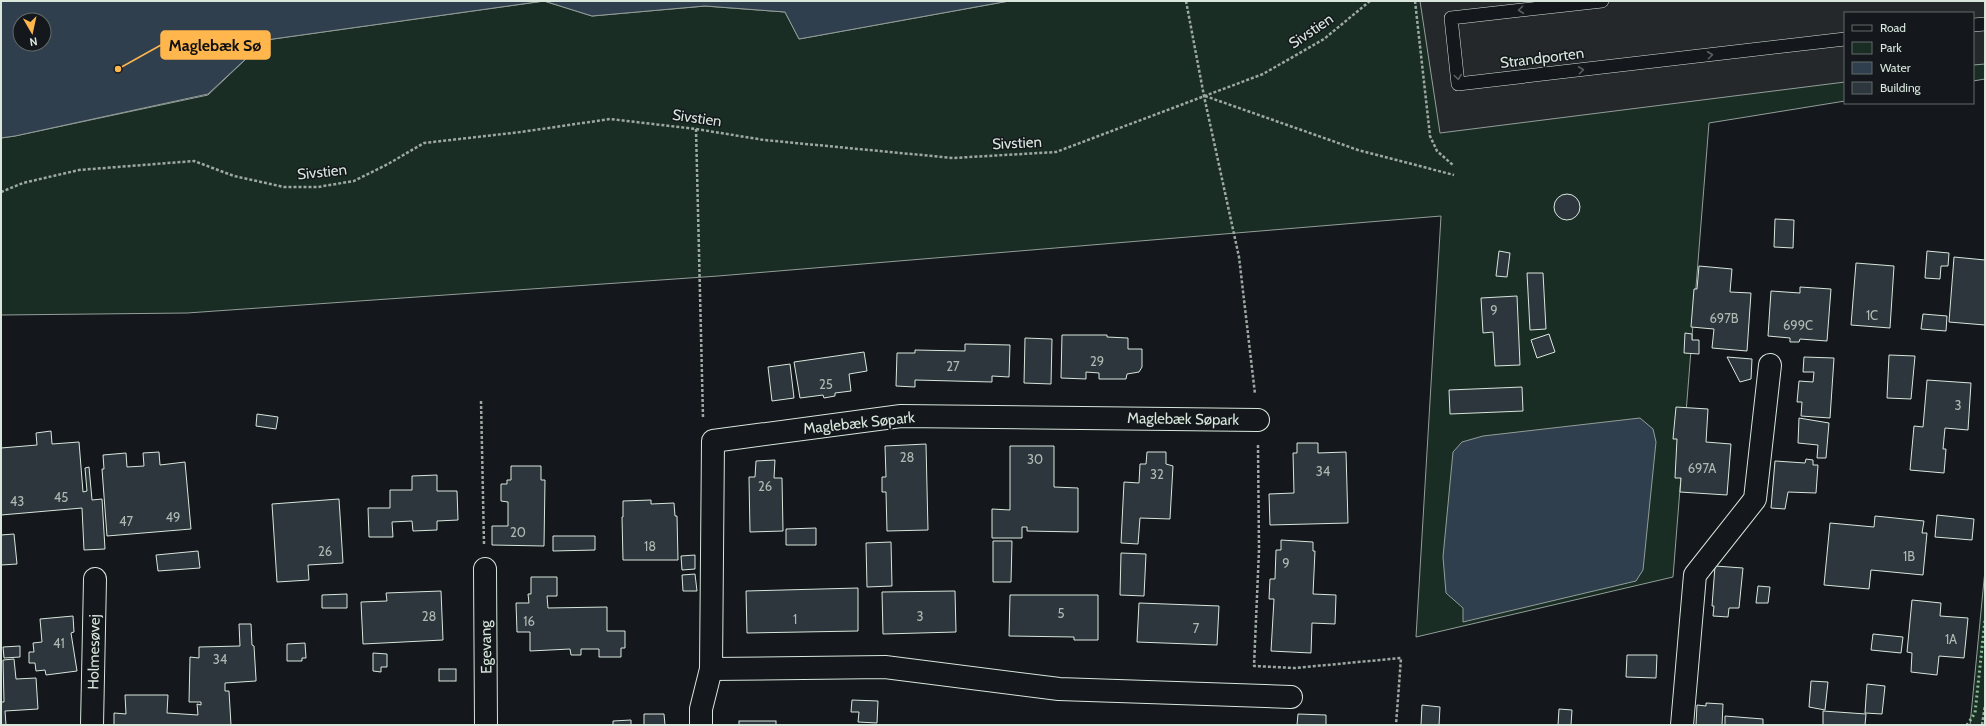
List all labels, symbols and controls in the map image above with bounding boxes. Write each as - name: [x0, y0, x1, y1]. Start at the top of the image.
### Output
- one-way arrow: [1518, 5, 1524, 14]
- street label: Sivstien: [1285, 10, 1337, 52]
- north arrow: [12, 12, 52, 52]
- legend: [1844, 12, 1974, 104]
- text: Road: [1880, 20, 1906, 35]
- callout: Maglebæk Sø: [161, 31, 270, 59]
- text: N: [29, 34, 39, 49]
- text: Maglebæk Sø: [168, 36, 262, 55]
- text: Park: [1880, 40, 1902, 55]
- street label: Strandporten: [1499, 44, 1585, 72]
- one-way arrow: [1707, 51, 1713, 60]
- text: Water: [1880, 60, 1911, 75]
- one-way arrow: [1578, 65, 1584, 74]
- one-way arrow: [1453, 74, 1462, 80]
- text: Building: [1880, 80, 1922, 95]
- street label: Sivstien: [671, 106, 723, 130]
- street label: Sivstien: [992, 133, 1042, 153]
- street label: Sivstien: [296, 160, 348, 184]
- house number: 9: [1490, 302, 1498, 318]
- house number: 1C: [1866, 307, 1878, 323]
- house number: 697B: [1709, 310, 1739, 326]
- house number: 699C: [1783, 317, 1813, 333]
- house number: 29: [1090, 353, 1104, 369]
- house number: 27: [946, 358, 960, 374]
- house number: 25: [819, 376, 833, 392]
- house number: 3: [1954, 397, 1962, 413]
- street label: Maglebæk Søpark: [802, 408, 916, 438]
- street label: Maglebæk Søpark: [1127, 409, 1239, 429]
- house number: 28: [900, 449, 914, 465]
- house number: 30: [1027, 451, 1043, 467]
- house number: 697A: [1688, 460, 1716, 476]
- house number: 34: [1316, 463, 1331, 479]
- house number: 32: [1150, 466, 1164, 482]
- house number: 26: [758, 478, 772, 494]
- house number: 45: [54, 489, 68, 505]
- house number: 43: [10, 493, 24, 509]
- house number: 49: [166, 509, 180, 525]
- house number: 47: [119, 513, 133, 529]
- house number: 20: [510, 524, 526, 540]
- house number: 18: [644, 538, 656, 554]
- house number: 26: [318, 543, 332, 559]
- house number: 1B: [1903, 548, 1915, 564]
- house number: 9: [1282, 555, 1290, 571]
- house number: 5: [1057, 605, 1065, 621]
- house number: 28: [422, 608, 436, 624]
- house number: 3: [916, 608, 924, 624]
- house number: 1: [793, 611, 797, 627]
- house number: 16: [523, 613, 535, 629]
- street label: Holmesøvej: [84, 614, 104, 690]
- street label: Egevang: [477, 620, 495, 674]
- house number: 7: [1193, 620, 1200, 636]
- house number: 1A: [1945, 631, 1957, 647]
- house number: 41: [53, 635, 65, 651]
- house number: 34: [213, 651, 228, 667]

